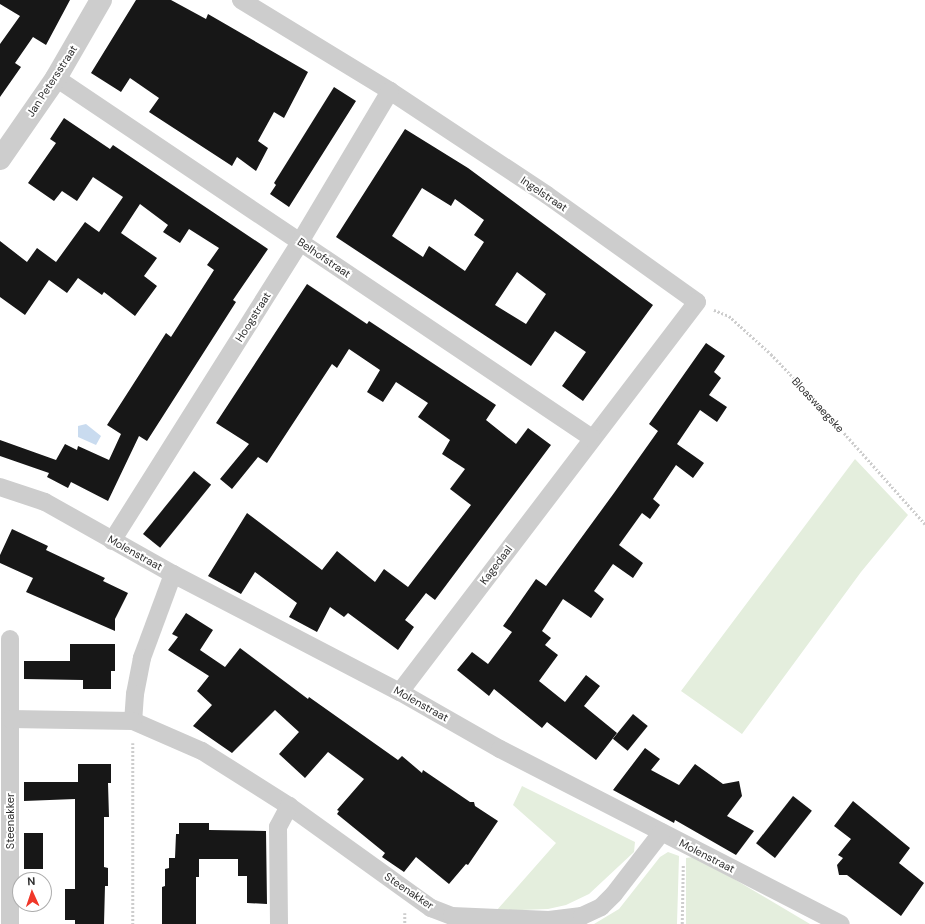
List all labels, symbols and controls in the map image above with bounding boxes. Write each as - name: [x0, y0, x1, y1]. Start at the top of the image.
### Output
- street label: Jan Petersstraat: [24, 43, 80, 119]
- street label: Ingelstraat: [518, 174, 570, 214]
- street label: Belhofstraat: [295, 235, 353, 281]
- street label: Hoogstraat: [233, 290, 273, 344]
- street label: Bloaswaegske: [789, 375, 847, 435]
- street label: Molenstraat: [105, 533, 165, 573]
- street label: Kagedaal: [477, 543, 515, 587]
- street label: Molenstraat: [391, 684, 451, 724]
- street label: Steenakker: [3, 793, 17, 849]
- street label: Molenstraat: [677, 836, 737, 876]
- street label: Steenakker: [382, 870, 436, 912]
- north arrow: [12, 872, 52, 912]
- text: N: [27, 874, 36, 888]

